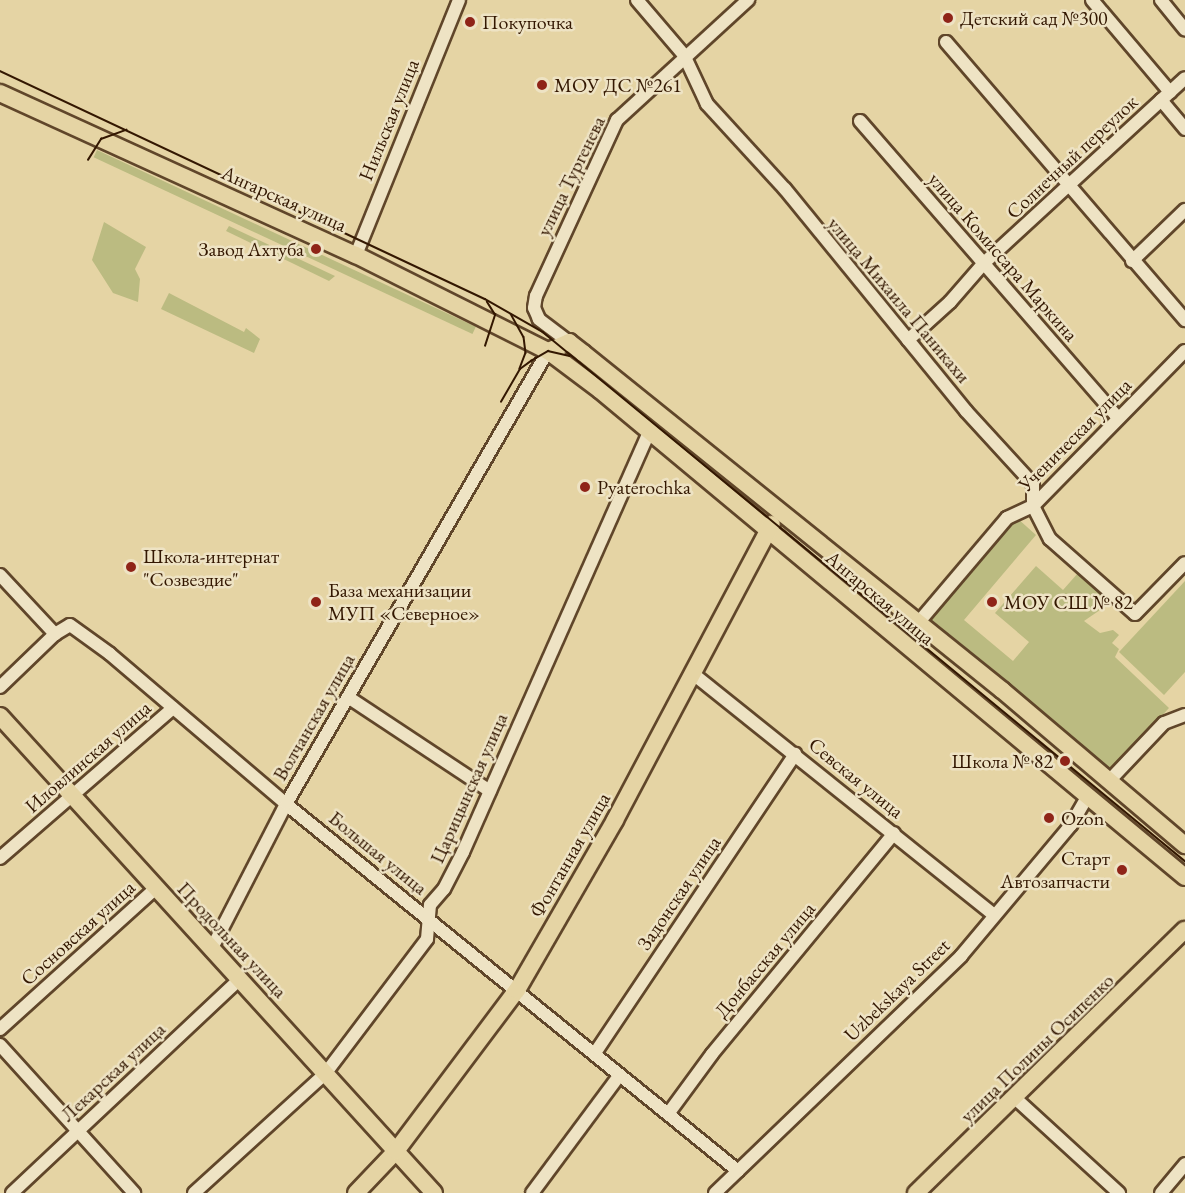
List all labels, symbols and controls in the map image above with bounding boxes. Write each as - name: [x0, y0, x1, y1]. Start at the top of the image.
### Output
- place label: Детский сад №300: [960, 6, 1108, 30]
- place label: Покупочка: [482, 10, 573, 34]
- marker: Детский сад №300: [941, 11, 955, 25]
- marker: Покупочка: [463, 15, 477, 29]
- street label: Нильская улица: [354, 56, 424, 184]
- place label: МОУ ДС №261: [554, 73, 682, 97]
- marker: МОУ ДС №261: [535, 78, 549, 92]
- street label: Солнечный переулок: [1001, 90, 1143, 224]
- street label: улица Тургенева: [532, 112, 610, 240]
- street label: Ангарская улица: [218, 161, 350, 237]
- street label: улица Комиссара Маркина: [923, 168, 1083, 346]
- street label: улица Михаила Паникахи: [822, 212, 976, 388]
- place label: Завод Ахтуба: [198, 237, 304, 261]
- marker: Завод Ахтуба: [309, 242, 323, 256]
- street label: Ученическая улица: [1013, 373, 1137, 497]
- place label: Pyaterochka: [597, 475, 691, 499]
- marker: Pyaterochka: [578, 480, 592, 494]
- place label: Школа-интернат "Созвездие": [143, 544, 279, 591]
- street label: Ангарская улица: [821, 546, 939, 650]
- marker: Школа-интернат "Созвездие": [124, 560, 138, 574]
- place label: База механизации МУП «Северное»: [328, 578, 480, 625]
- place label: МОУ СШ № 82: [1004, 590, 1133, 614]
- marker: База механизации МУП «Северное»: [309, 595, 323, 609]
- marker: МОУ СШ № 82: [985, 595, 999, 609]
- street label: Волчанская улица: [268, 649, 360, 785]
- street label: Иловлинская улица: [20, 696, 156, 818]
- street label: Царицынская улица: [425, 709, 513, 867]
- street label: Севская улица: [804, 732, 908, 824]
- place label: Школа № 82: [952, 749, 1053, 773]
- marker: Школа № 82: [1058, 754, 1072, 768]
- street label: Фонтанная улица: [525, 788, 615, 922]
- street label: Большая улица: [324, 806, 432, 900]
- place label: Ozon: [1061, 806, 1104, 830]
- marker: Ozon: [1042, 811, 1056, 825]
- street label: Задонская улица: [632, 831, 726, 955]
- place label: Старт Автозапчасти: [1000, 846, 1110, 893]
- marker: Старт Автозапчасти: [1115, 863, 1129, 877]
- street label: Сосновская улица: [16, 875, 140, 991]
- street label: Продольная улица: [172, 877, 292, 1003]
- street label: Донбасская улица: [710, 897, 820, 1023]
- street label: Uzbekskaya Street: [839, 934, 955, 1046]
- street label: улица Полины Осипенко: [955, 968, 1119, 1128]
- street label: Лекарская улица: [56, 1017, 170, 1127]

